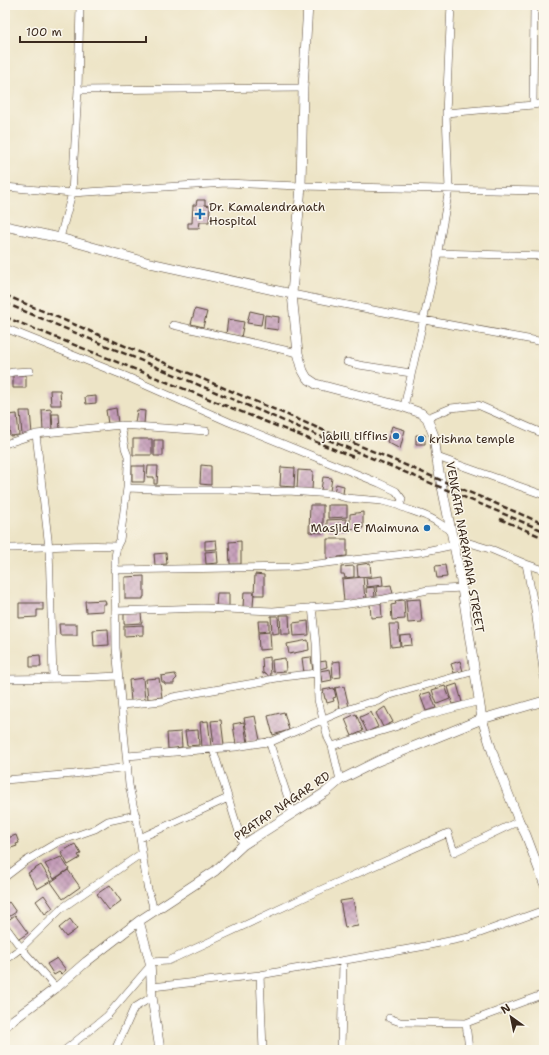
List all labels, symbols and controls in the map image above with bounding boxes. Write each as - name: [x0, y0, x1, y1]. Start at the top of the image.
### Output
- scale bar: [20, 18, 146, 44]
- text: 100 m: [26, 24, 62, 40]
- place label: Dr. Kamalendranath Hospital: [209, 199, 325, 229]
- marker: Dr. Kamalendranath Hospital: [194, 208, 206, 220]
- place label: jabili tiffins: [321, 428, 388, 444]
- marker: jabili tiffins: [391, 431, 401, 441]
- place label: krishna temple: [429, 431, 515, 447]
- marker: krishna temple: [416, 434, 426, 444]
- street label: VENKATA NARAYANA STREET: [442, 460, 488, 635]
- place label: Masjid E Maimuna: [311, 520, 420, 536]
- marker: Masjid E Maimuna: [422, 523, 432, 533]
- street label: PRATAP NAGAR RD: [231, 768, 333, 844]
- north arrow: [491, 997, 531, 1037]
- text: N: [498, 1000, 514, 1018]

